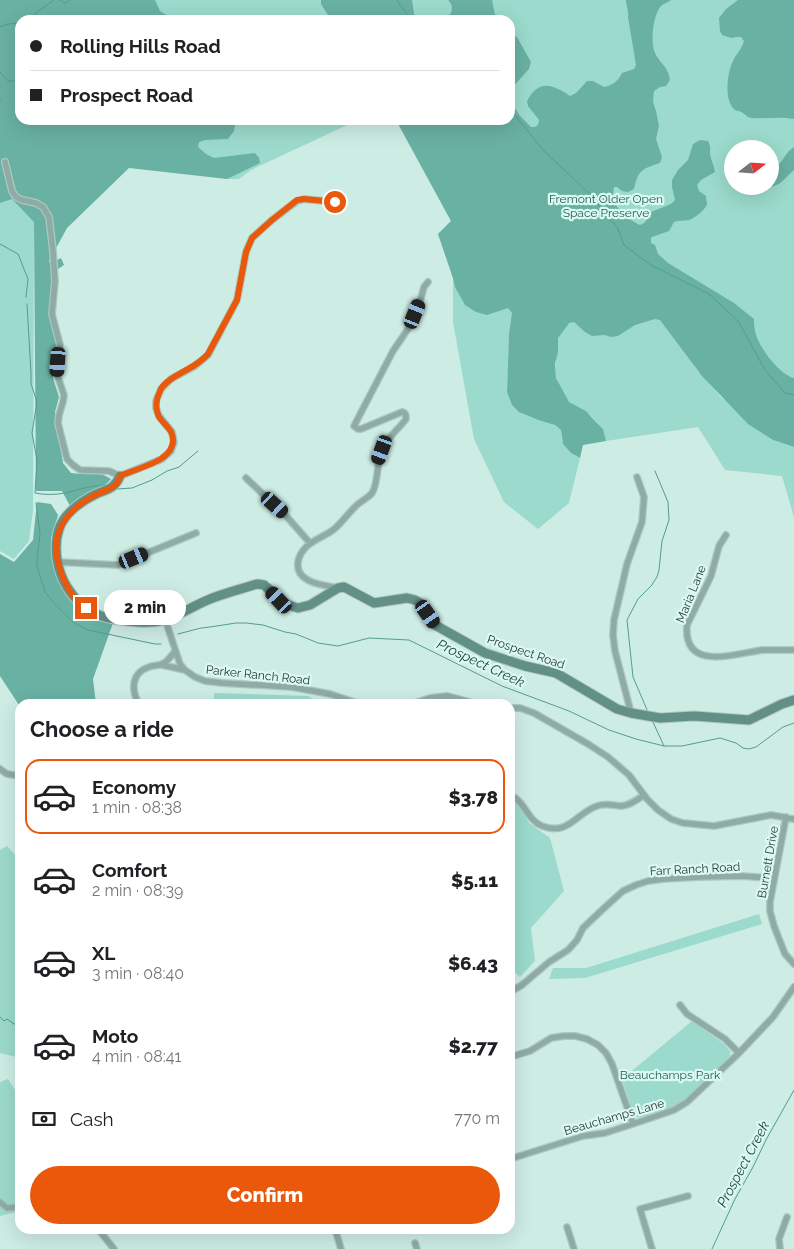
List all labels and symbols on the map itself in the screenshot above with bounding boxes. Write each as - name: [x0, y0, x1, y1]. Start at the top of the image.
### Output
- north arrow: [724, 140, 779, 195]
- route start: [324, 191, 346, 213]
- park label: Fremont Older Open Space Preserve: [549, 192, 663, 220]
- car: [402, 297, 427, 331]
- car: [49, 347, 66, 377]
- car: [369, 433, 394, 467]
- car: [258, 489, 291, 521]
- car: [117, 545, 150, 571]
- street label: Maria Lane: [673, 563, 709, 625]
- car: [263, 584, 294, 616]
- callout: 2 min: [104, 590, 186, 626]
- route end: [75, 597, 97, 619]
- car: [413, 597, 442, 631]
- street label: Prospect Road: [485, 632, 567, 672]
- water label: Prospect Creek: [435, 636, 528, 691]
- street label: Parker Ranch Road: [205, 663, 311, 687]
- street label: Burnett Drive: [755, 825, 781, 899]
- street label: Farr Ranch Road: [649, 860, 741, 878]
- park label: Beauchamps Park: [620, 1068, 721, 1082]
- street label: Beauchamps Lane: [562, 1096, 666, 1138]
- water label: Prospect Creek: [714, 1118, 773, 1210]

